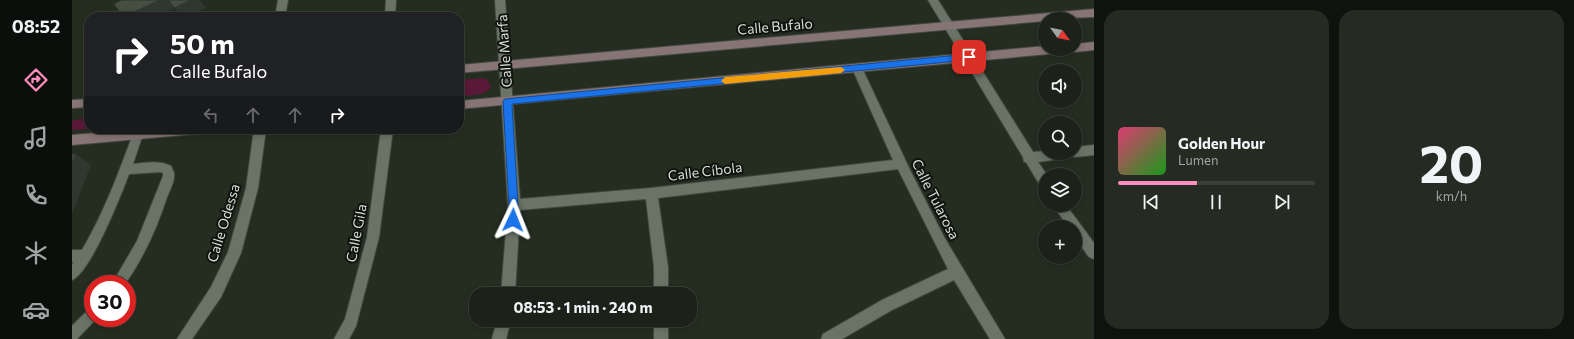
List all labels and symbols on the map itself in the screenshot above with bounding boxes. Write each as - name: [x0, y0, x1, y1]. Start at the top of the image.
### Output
- north arrow: [1038, 12, 1082, 56]
- street label: Calle Marfa: [493, 14, 515, 88]
- street label: Calle Bufalo: [737, 14, 813, 38]
- pin: [952, 40, 986, 74]
- street label: Calle Tularosa: [908, 156, 964, 242]
- street label: Calle Cíbola: [667, 158, 743, 184]
- street label: Calle Odessa: [203, 182, 243, 264]
- position arrow: [492, 199, 534, 241]
- street label: Calle Gila: [342, 203, 370, 263]
- speed limit sign: 30: [84, 275, 136, 327]

